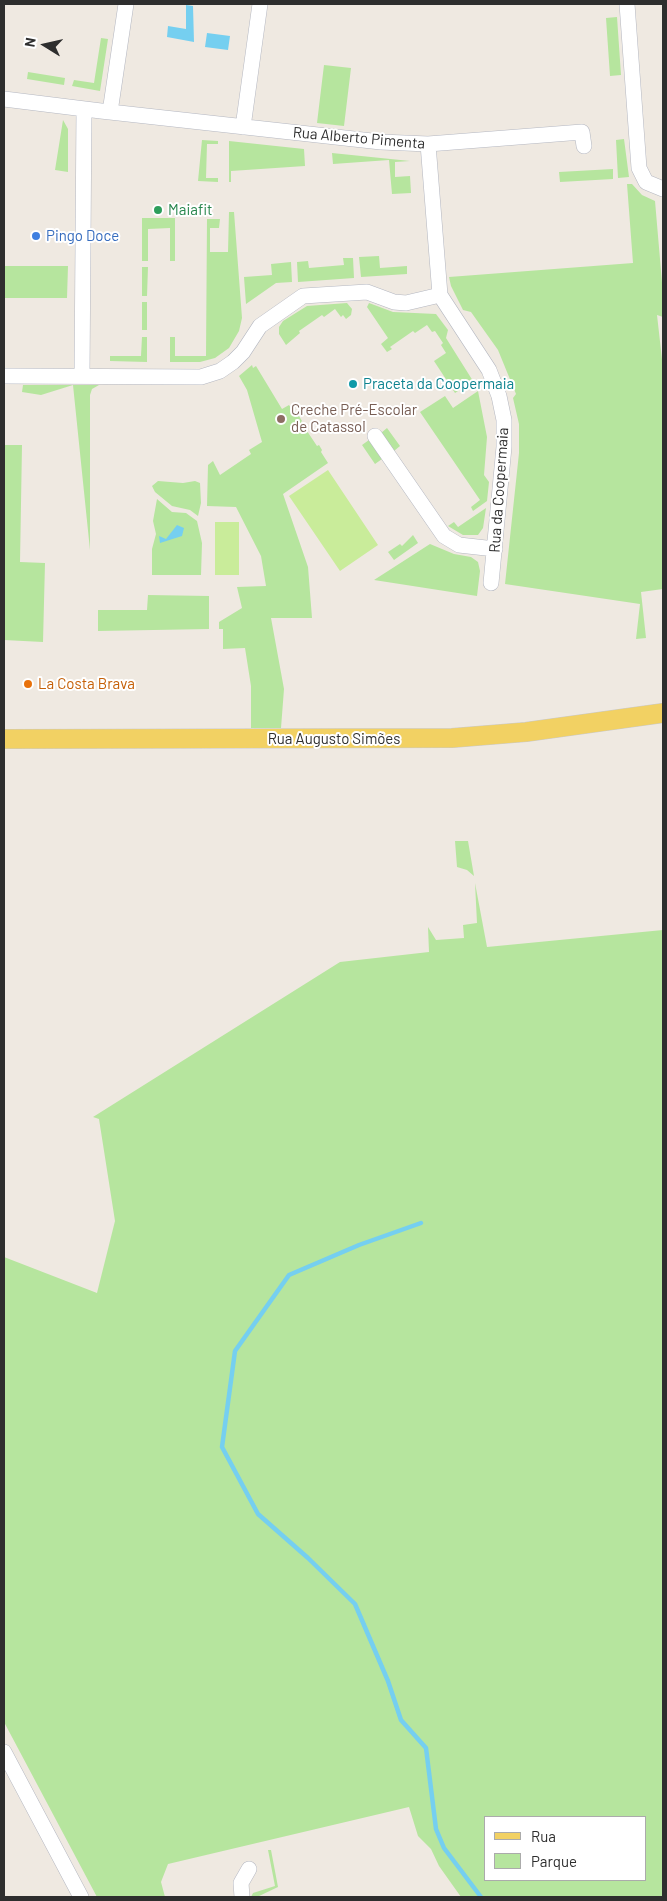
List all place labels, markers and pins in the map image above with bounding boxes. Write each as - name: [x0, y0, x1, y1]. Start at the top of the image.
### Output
- place label: Maiafit: [168, 201, 213, 219]
- marker: Maiafit: [152, 204, 164, 216]
- place label: Pingo Doce: [46, 227, 119, 245]
- marker: Pingo Doce: [30, 230, 42, 242]
- place label: Praceta da Coopermaia: [363, 375, 514, 393]
- marker: Praceta da Coopermaia: [347, 378, 359, 390]
- place label: Creche Pré-Escolar de Catassol: [291, 401, 417, 436]
- marker: Creche Pré-Escolar de Catassol: [275, 413, 287, 425]
- place label: La Costa Brava: [38, 675, 135, 693]
- marker: La Costa Brava: [22, 678, 34, 690]

